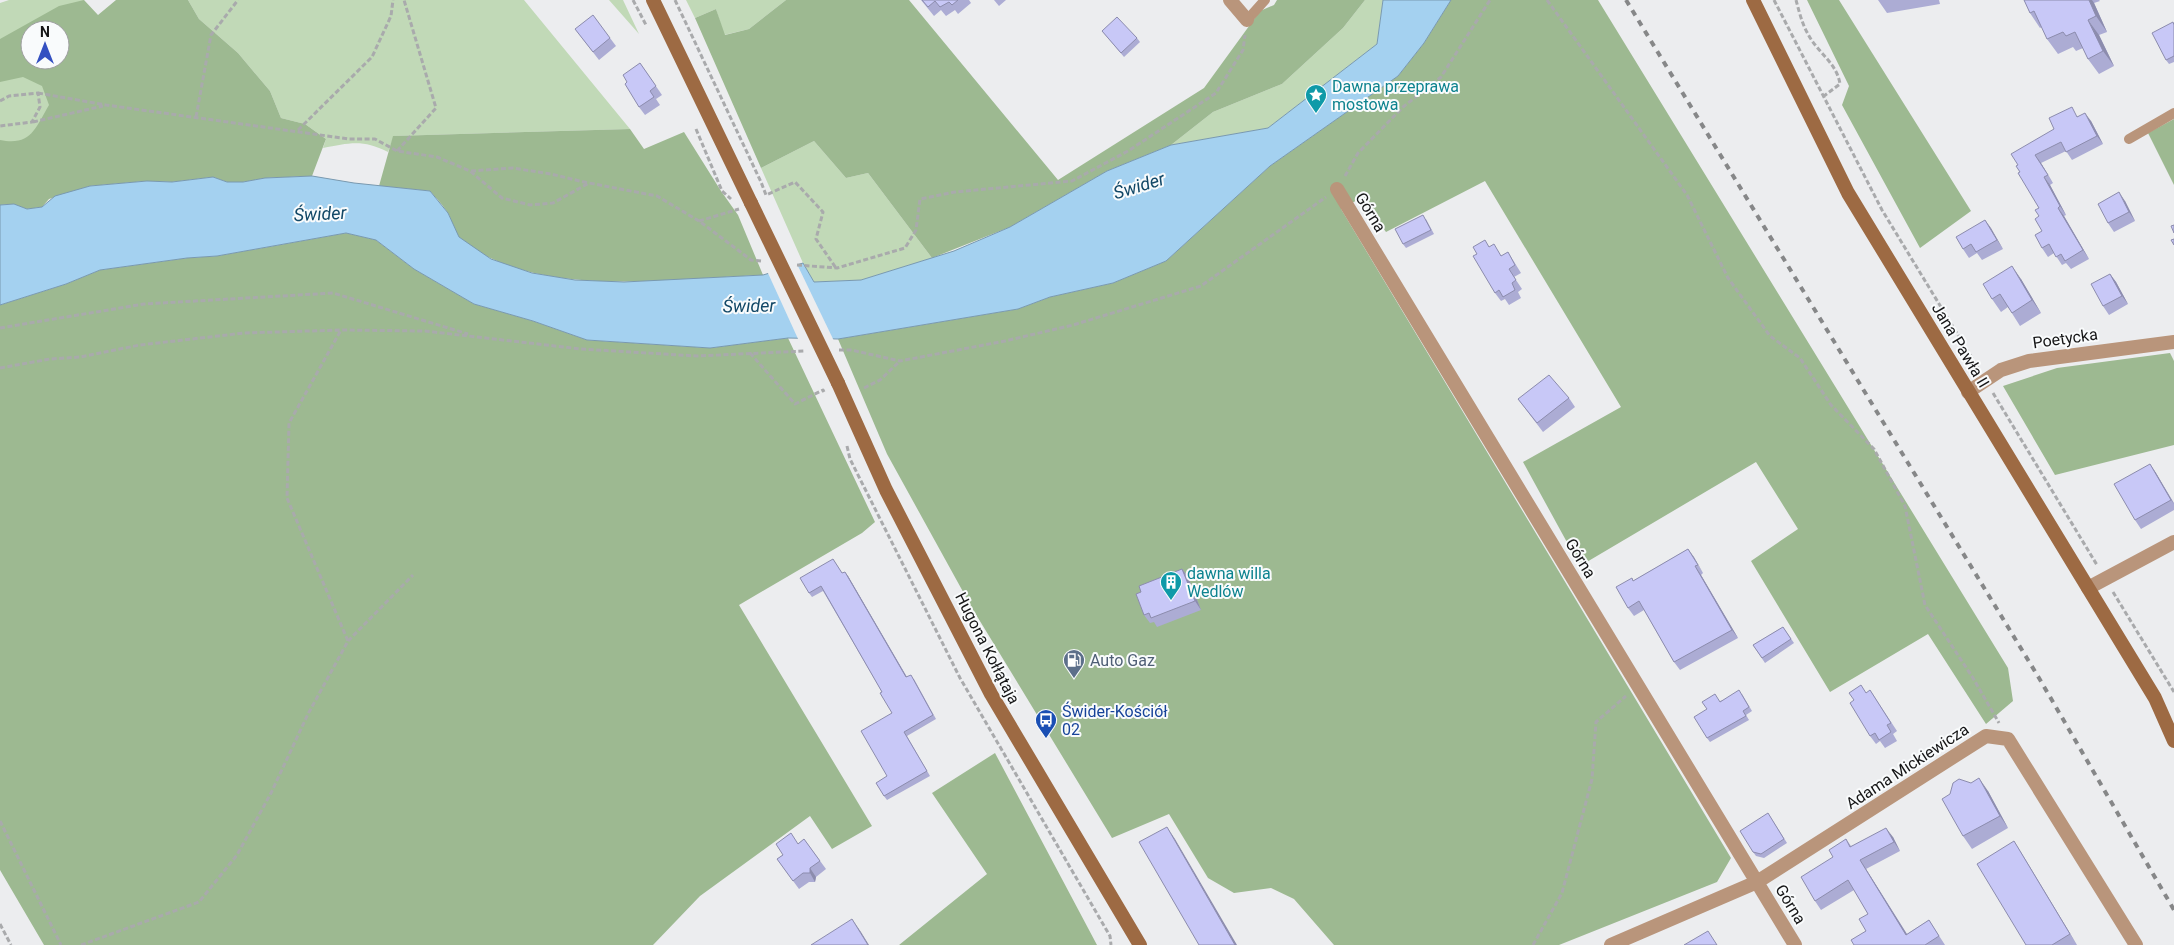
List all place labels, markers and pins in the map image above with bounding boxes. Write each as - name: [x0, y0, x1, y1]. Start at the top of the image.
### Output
- place label: Dawna przeprawa mostowa: [1332, 77, 1459, 114]
- place icon: Dawna przeprawa mostowa: [1304, 83, 1328, 114]
- place label: dawna willa Wedlów: [1187, 564, 1271, 601]
- building icon: dawna willa Wedlów: [1159, 570, 1183, 601]
- fuel station icon: Auto Gaz: [1062, 648, 1086, 679]
- place label: Auto Gaz: [1090, 651, 1155, 670]
- place label: Świder-Kościół 02: [1062, 701, 1168, 739]
- bus stop icon: Świder-Kościół 02: [1034, 708, 1058, 739]

